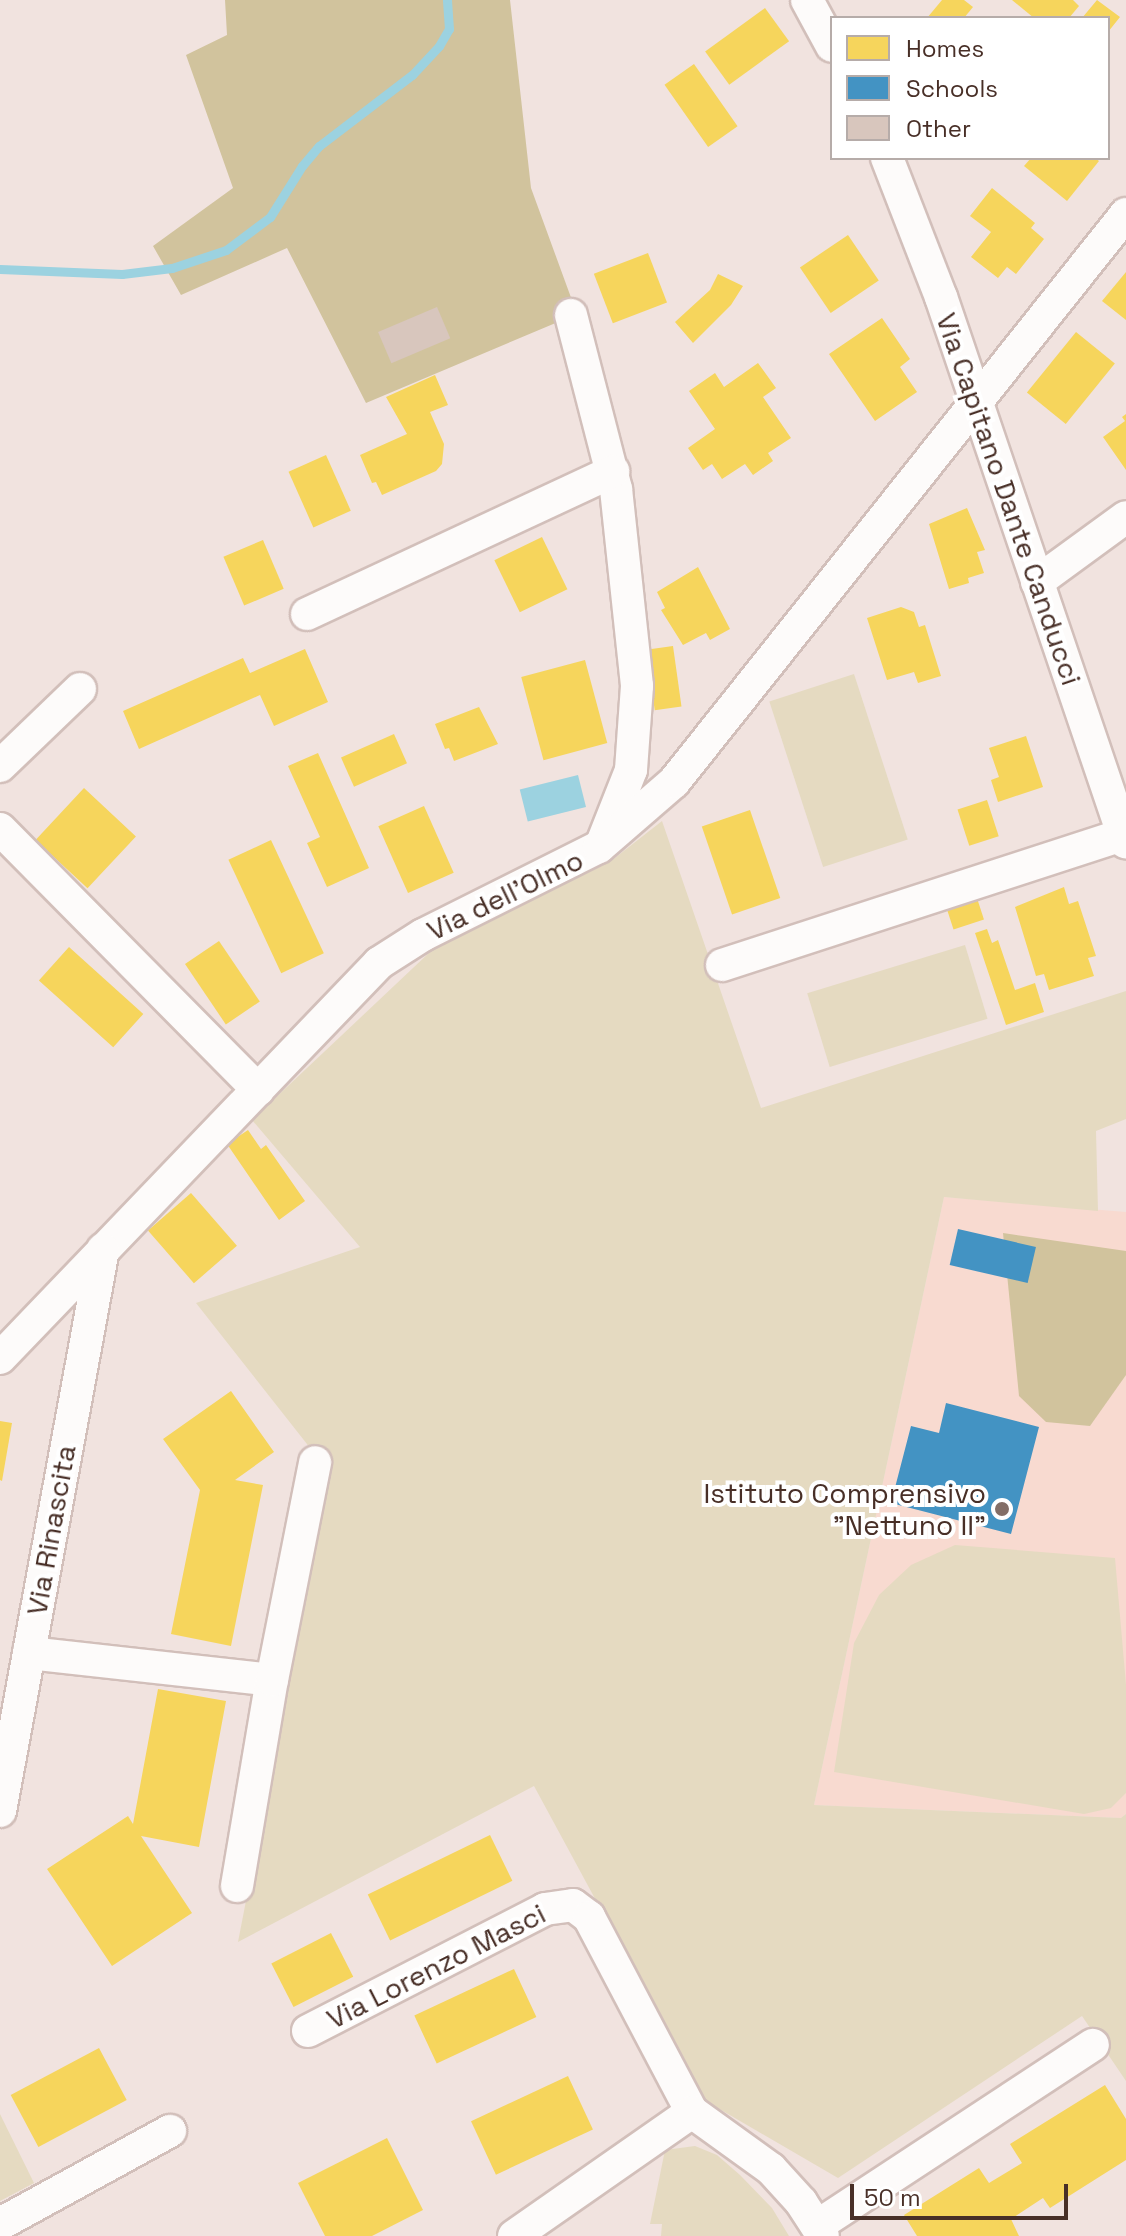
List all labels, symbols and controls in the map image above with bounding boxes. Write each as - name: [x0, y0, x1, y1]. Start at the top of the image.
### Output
- legend: [830, 16, 1110, 160]
- text: Homes: [906, 33, 984, 64]
- text: Schools: [906, 73, 998, 104]
- text: Other: [906, 113, 971, 144]
- street label: Via Capitano Dante Canducci: [929, 309, 1089, 689]
- street label: Via dell'Olmo: [421, 843, 589, 947]
- street label: Via Rinascita: [19, 1442, 83, 1618]
- place label: Istituto Comprensivo "Nettuno II": [703, 1476, 986, 1542]
- marker: Istituto Comprensivo "Nettuno II": [993, 1500, 1011, 1518]
- street label: Via Lorenzo Masci: [321, 1896, 551, 2036]
- scale bar: [854, 2168, 1072, 2218]
- text: 50 m: [864, 2182, 921, 2213]

